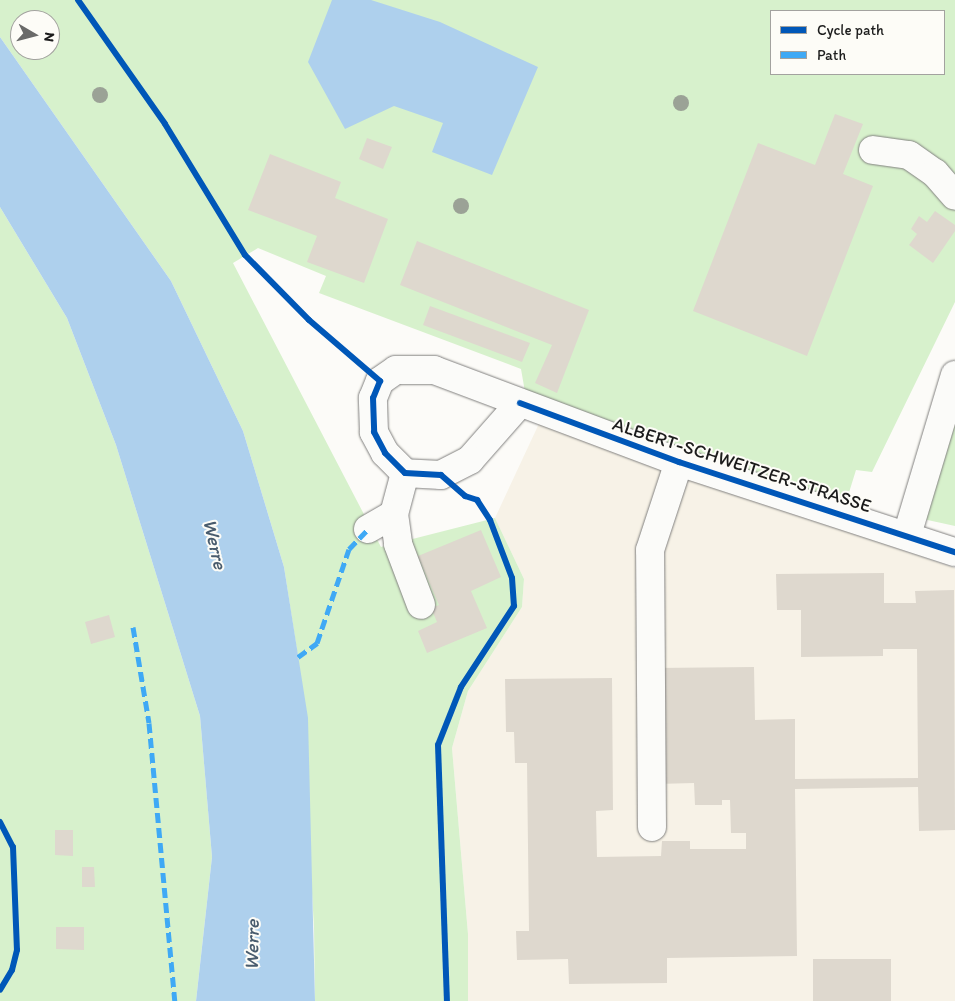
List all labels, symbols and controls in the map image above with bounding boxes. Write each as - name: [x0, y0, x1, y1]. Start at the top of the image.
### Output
- north arrow: [10, 10, 60, 60]
- legend: [770, 10, 945, 75]
- text: Cycle path: [817, 21, 884, 39]
- text: N: [40, 31, 58, 43]
- text: Path: [817, 46, 846, 64]
- street label: ALBERT-SCHWEITZER-STRASSE: [610, 412, 874, 518]
- water label: Werre: [198, 516, 232, 572]
- water label: Werre: [240, 919, 264, 971]

